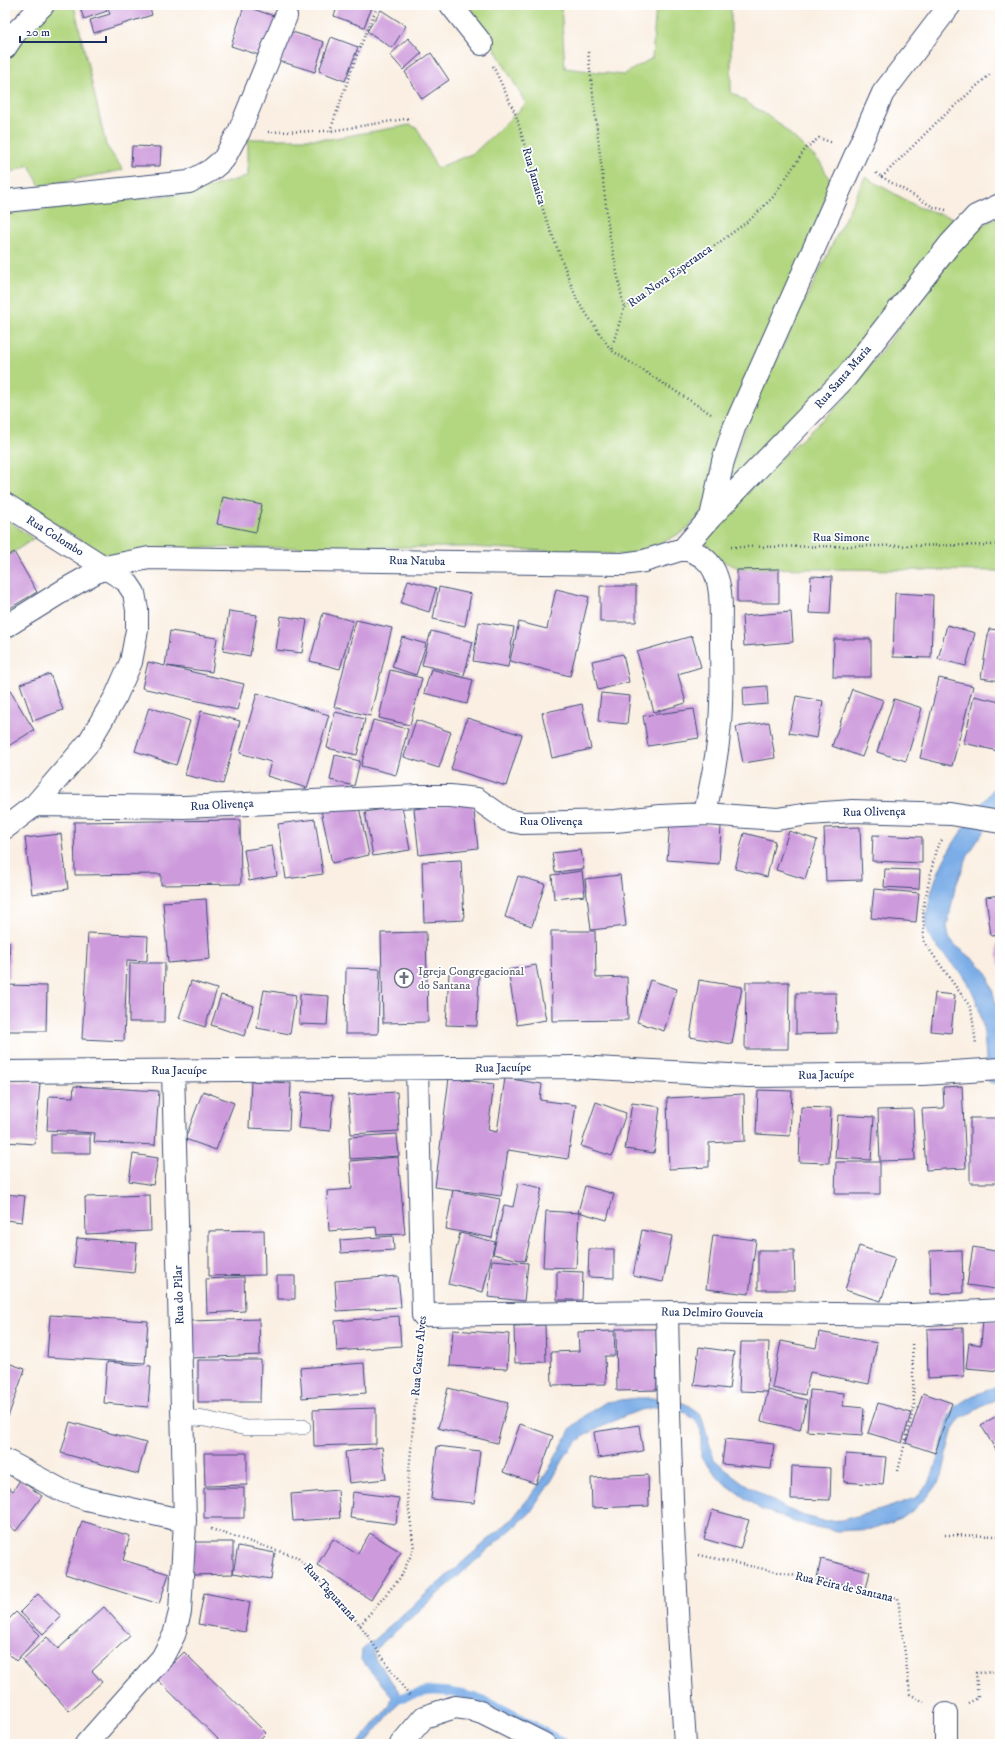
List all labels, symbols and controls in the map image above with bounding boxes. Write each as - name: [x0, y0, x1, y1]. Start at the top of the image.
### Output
- scale bar: [20, 18, 106, 44]
- text: 20 m: [26, 25, 50, 40]
- street label: Rua Jamaica: [519, 146, 550, 207]
- street label: Rua Nova Esperanca: [625, 241, 716, 311]
- street label: Rua Santa Maria: [811, 341, 875, 412]
- street label: Rua Colombo: [23, 512, 87, 560]
- street label: Rua Simone: [813, 530, 869, 545]
- street label: Rua Natuba: [389, 553, 446, 569]
- street label: Rua Olivença: [190, 796, 255, 814]
- street label: Rua Olivença: [842, 804, 907, 820]
- street label: Rua Olivença: [519, 814, 584, 829]
- place label: Igreja Congregacional do Santana: [418, 964, 525, 993]
- church icon: Igreja Congregacional do Santana: [393, 967, 415, 989]
- street label: Rua Jacuípe: [475, 1060, 531, 1076]
- street label: Rua Jacuípe: [151, 1063, 207, 1078]
- street label: Rua Jacuípe: [798, 1067, 854, 1083]
- street label: Rua do Pilar: [170, 1265, 188, 1325]
- street label: Rua Delmiro Gouveia: [661, 1305, 764, 1321]
- street label: Rua Castro Alves: [408, 1315, 430, 1397]
- street label: Rua Taguarana: [300, 1560, 360, 1625]
- street label: Rua Feira de Santana: [794, 1568, 895, 1606]

